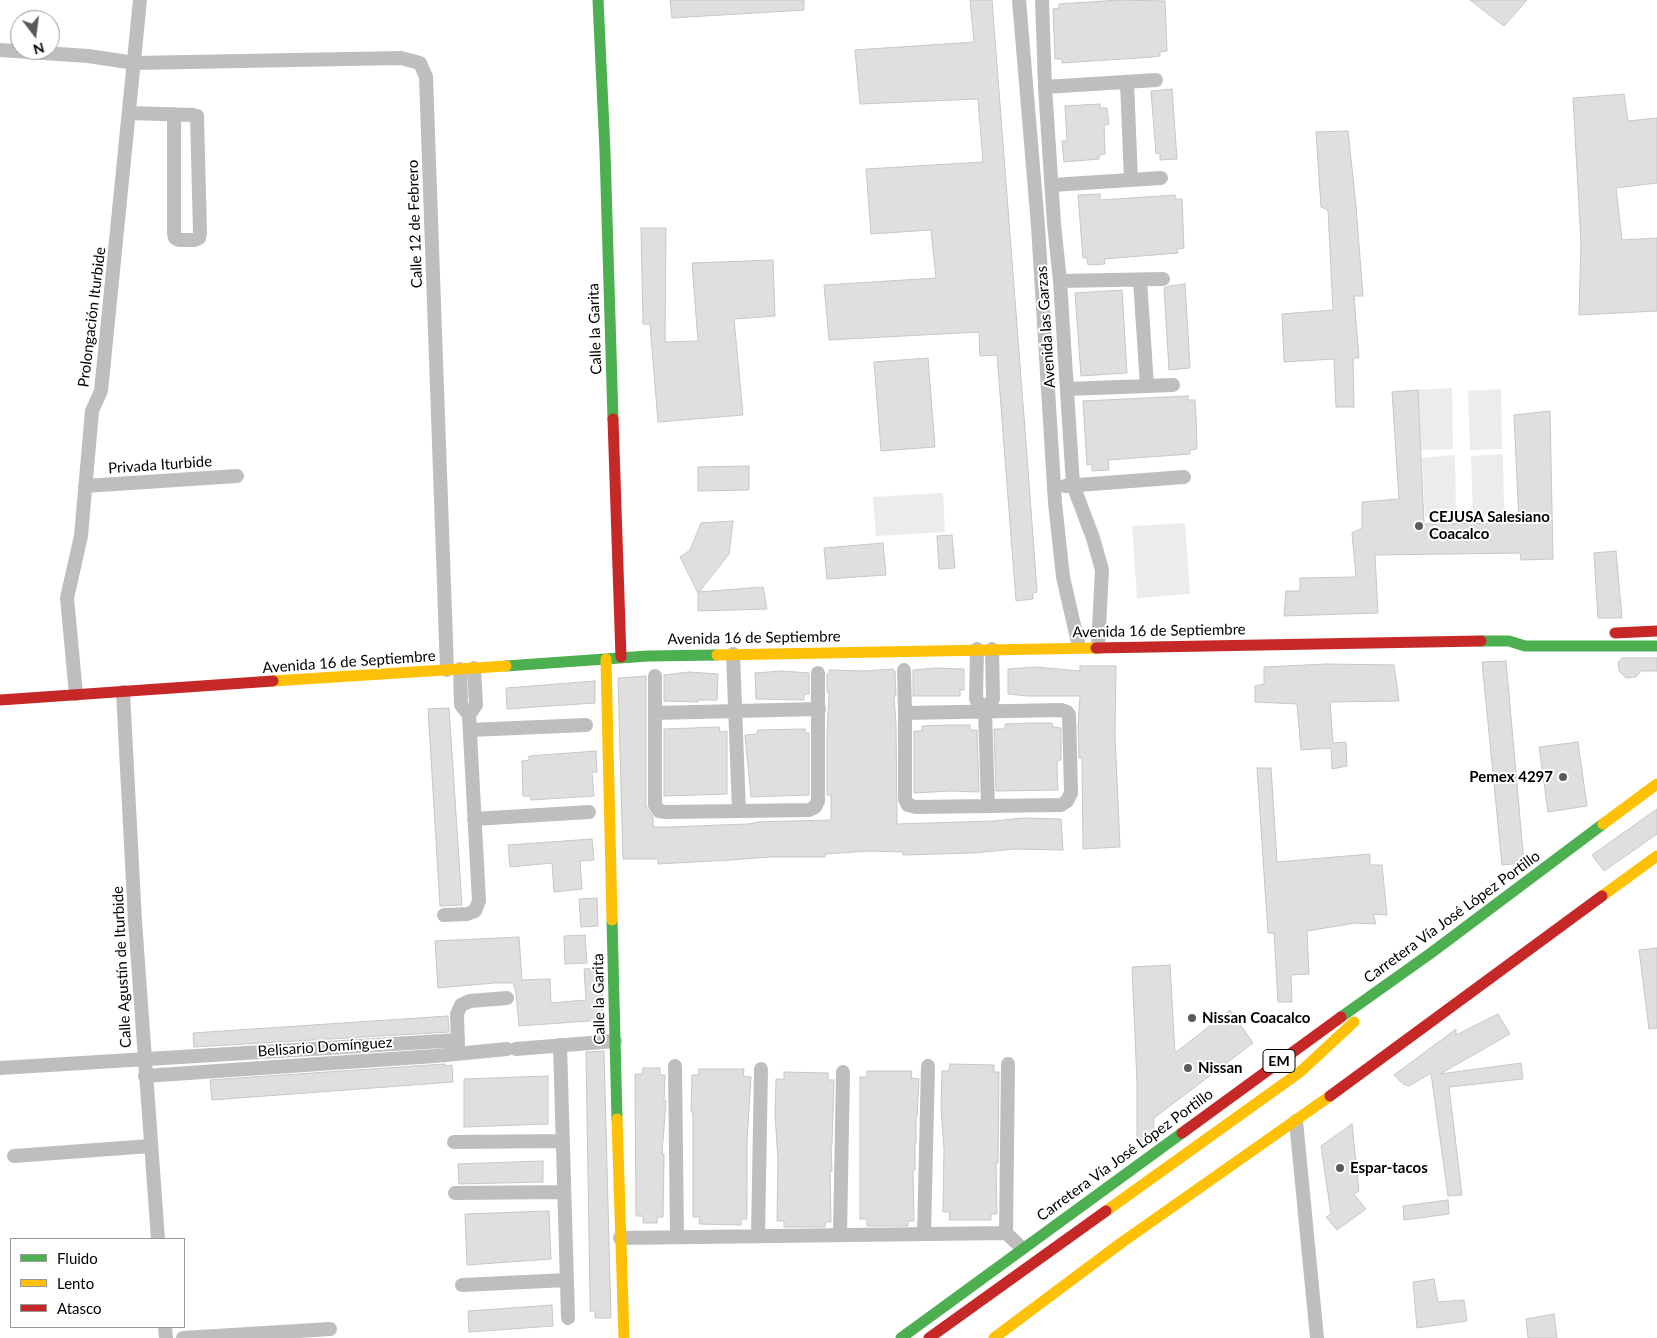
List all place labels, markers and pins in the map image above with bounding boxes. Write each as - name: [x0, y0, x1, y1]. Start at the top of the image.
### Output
- place label: CEJUSA Salesiano Coacalco: [1429, 508, 1550, 543]
- marker: CEJUSA Salesiano Coacalco: [1413, 520, 1425, 532]
- place label: Pemex 4297: [1469, 768, 1553, 786]
- marker: Pemex 4297: [1557, 771, 1569, 783]
- place label: Nissan Coacalco: [1202, 1009, 1310, 1027]
- marker: Nissan Coacalco: [1186, 1012, 1198, 1024]
- place label: Nissan: [1198, 1059, 1243, 1077]
- marker: Nissan: [1182, 1062, 1194, 1074]
- place label: Espar-tacos: [1350, 1159, 1428, 1177]
- marker: Espar-tacos: [1334, 1162, 1346, 1174]

